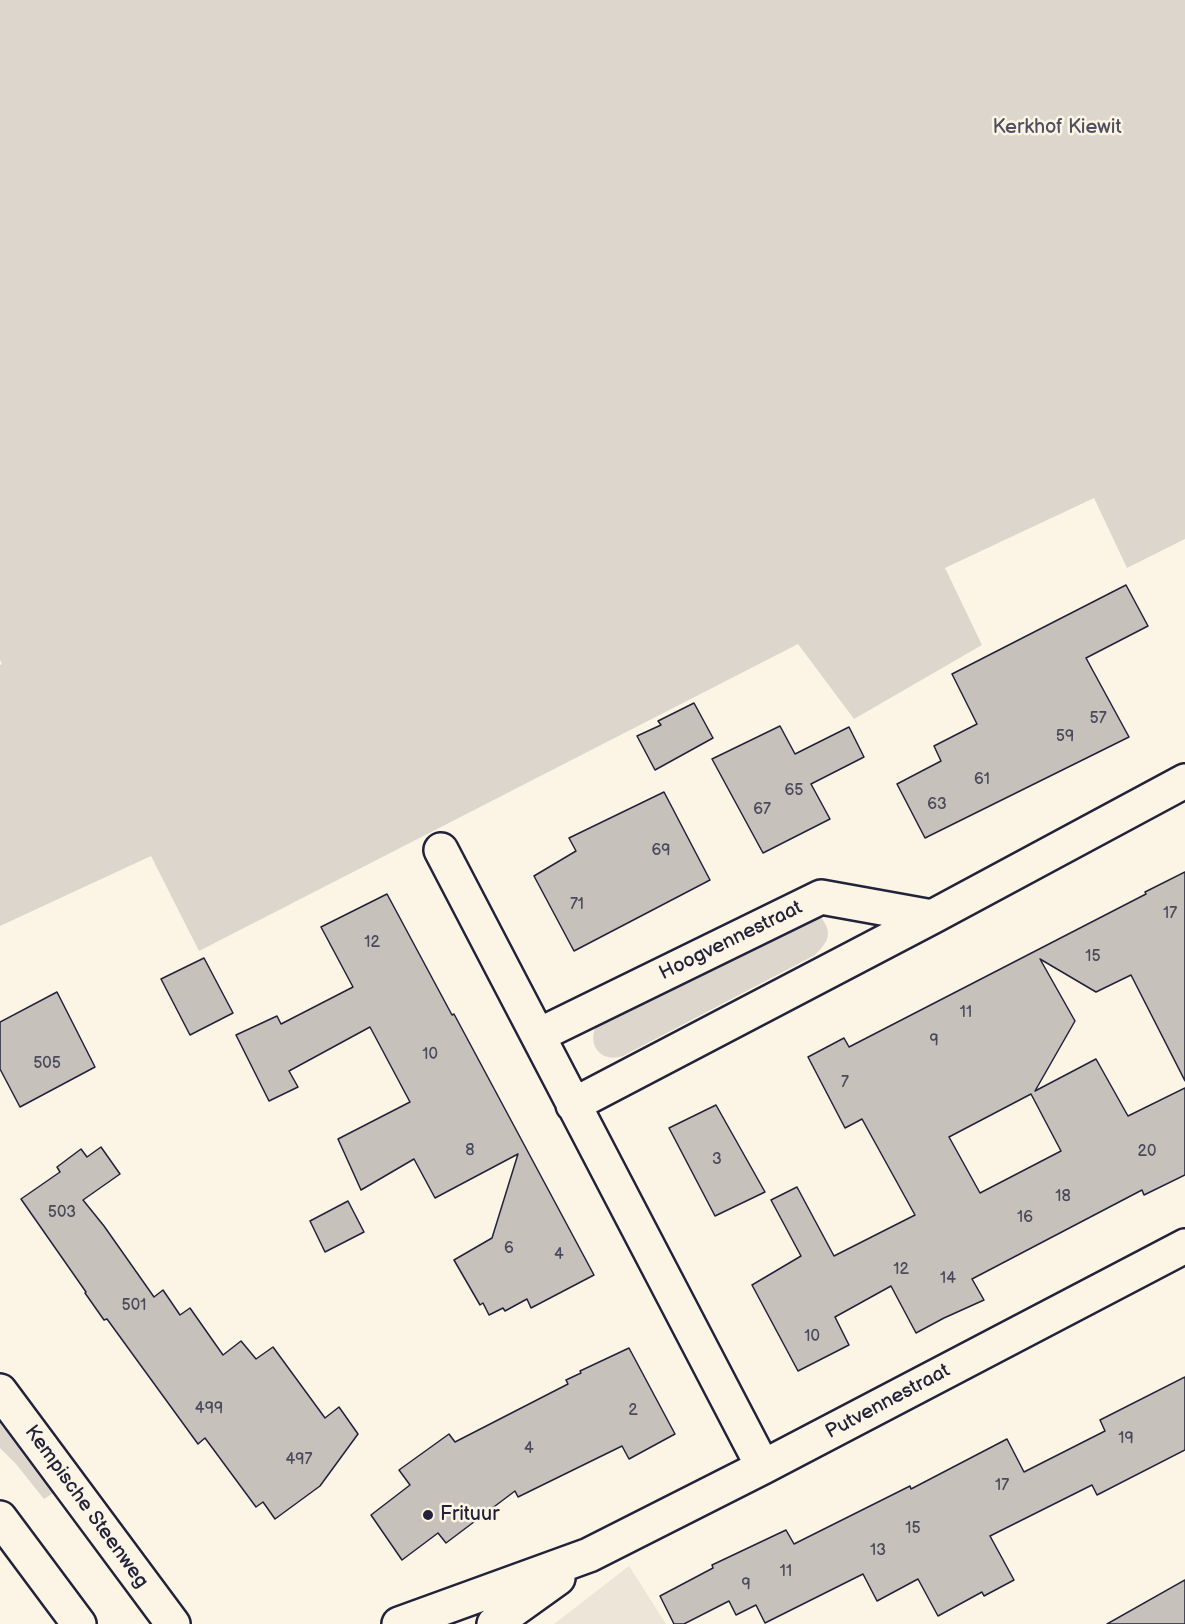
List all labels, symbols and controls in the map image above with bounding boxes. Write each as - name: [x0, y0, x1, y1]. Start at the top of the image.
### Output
- park label: Kerkhof Kiewit: [992, 116, 1122, 140]
- house number: 57: [1089, 709, 1107, 729]
- house number: 59: [1056, 727, 1074, 747]
- house number: 61: [974, 770, 990, 790]
- house number: 65: [785, 781, 803, 801]
- house number: 63: [927, 795, 947, 815]
- house number: 67: [753, 800, 771, 820]
- house number: 69: [651, 841, 671, 861]
- house number: 71: [570, 895, 584, 915]
- street label: Hoogvennestraat: [656, 896, 806, 986]
- house number: 17: [1163, 904, 1177, 924]
- house number: 12: [364, 933, 380, 953]
- house number: 15: [1085, 947, 1101, 967]
- house number: 11: [960, 1003, 972, 1023]
- house number: 9: [929, 1031, 939, 1051]
- house number: 10: [422, 1045, 438, 1065]
- house number: 505: [33, 1054, 61, 1074]
- house number: 7: [841, 1073, 849, 1093]
- house number: 8: [465, 1141, 475, 1161]
- house number: 20: [1138, 1142, 1156, 1162]
- house number: 3: [712, 1150, 722, 1170]
- house number: 18: [1055, 1187, 1071, 1207]
- house number: 503: [48, 1203, 76, 1223]
- house number: 16: [1017, 1208, 1033, 1228]
- house number: 6: [504, 1239, 514, 1259]
- house number: 4: [554, 1245, 564, 1265]
- house number: 12: [893, 1260, 909, 1280]
- house number: 14: [940, 1269, 956, 1289]
- house number: 501: [122, 1296, 146, 1316]
- house number: 10: [804, 1327, 820, 1347]
- street label: Putvennestraat: [822, 1359, 954, 1445]
- house number: 499: [195, 1399, 223, 1419]
- house number: 2: [628, 1401, 638, 1421]
- street label: Kempische Steenweg: [19, 1421, 153, 1593]
- house number: 19: [1118, 1429, 1134, 1449]
- house number: 4: [524, 1439, 534, 1459]
- house number: 497: [286, 1450, 312, 1470]
- house number: 17: [995, 1476, 1009, 1496]
- place label: Frituur: [440, 1503, 499, 1527]
- marker: Frituur: [421, 1508, 435, 1522]
- house number: 15: [905, 1519, 921, 1539]
- house number: 13: [870, 1541, 886, 1561]
- house number: 11: [780, 1562, 792, 1582]
- house number: 9: [741, 1575, 751, 1595]

